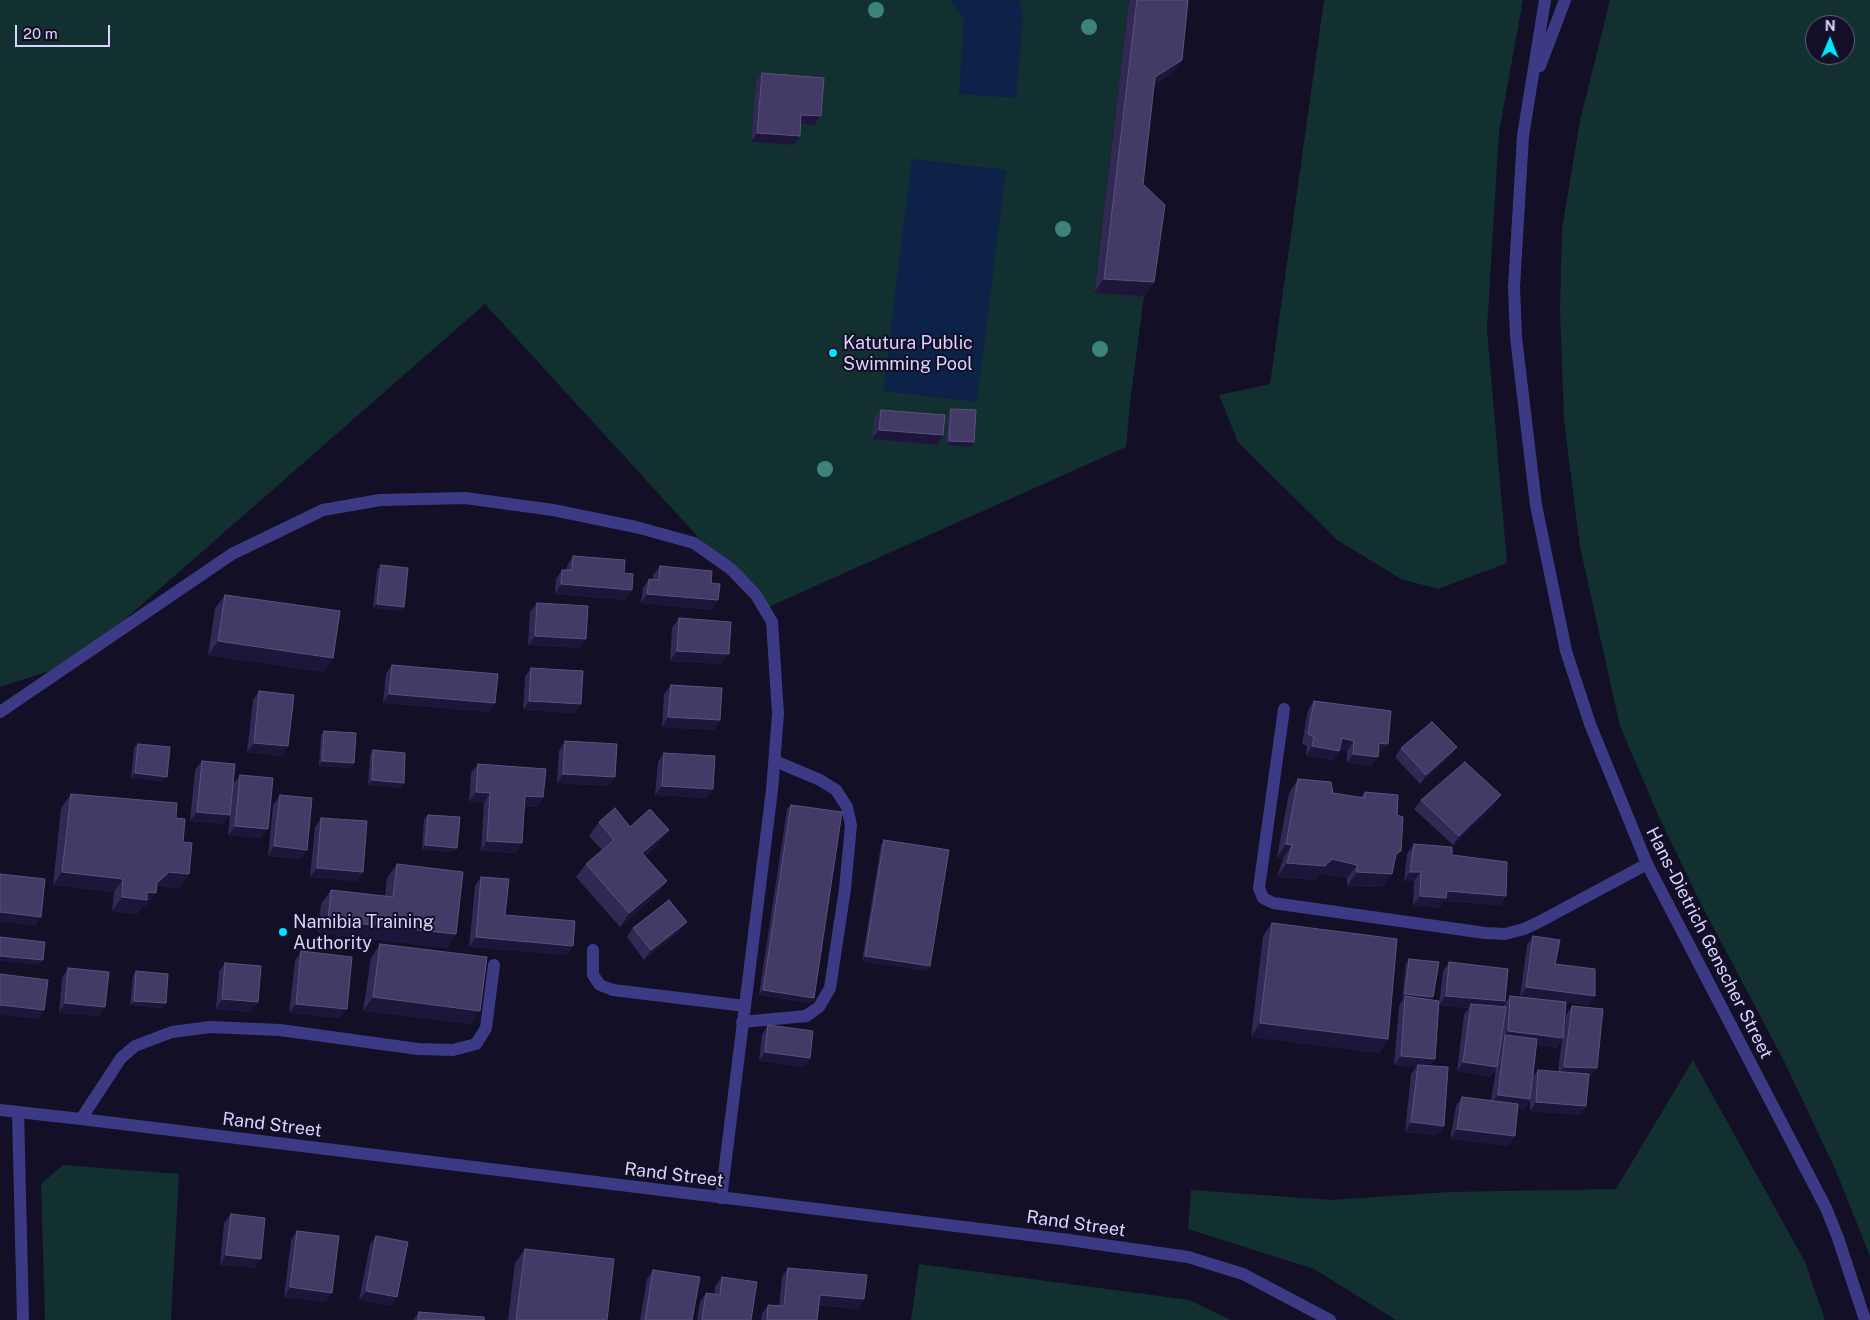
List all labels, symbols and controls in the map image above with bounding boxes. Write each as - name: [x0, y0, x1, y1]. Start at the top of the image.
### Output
- scale bar: [18, 15, 112, 47]
- north arrow: [1805, 15, 1855, 65]
- text: N: [1825, 18, 1836, 34]
- text: 20 m: [23, 25, 58, 42]
- place label: Katutura Public Swimming Pool: [843, 332, 973, 374]
- marker: Katutura Public Swimming Pool: [827, 347, 839, 359]
- street label: Hans-Dietrich Genscher Street: [1641, 824, 1777, 1062]
- place label: Namibia Training Authority: [293, 911, 434, 954]
- marker: Namibia Training Authority: [277, 926, 289, 938]
- street label: Rand Street: [221, 1108, 323, 1142]
- street label: Rand Street: [623, 1158, 725, 1192]
- street label: Rand Street: [1025, 1206, 1127, 1242]

